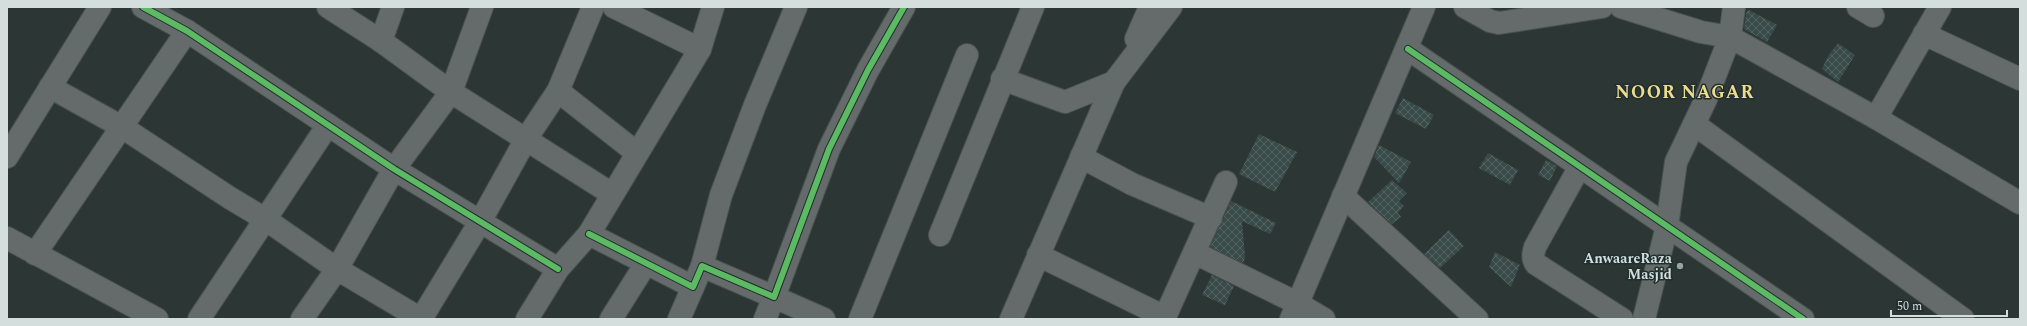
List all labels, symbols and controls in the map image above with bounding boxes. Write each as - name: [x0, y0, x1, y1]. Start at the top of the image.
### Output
- district label: NOOR NAGAR: [1615, 79, 1755, 106]
- place label: AnwaareRaza Masjid: [1583, 248, 1673, 285]
- marker: AnwaareRaza Masjid: [1675, 261, 1685, 271]
- scale bar: [1891, 292, 2007, 318]
- text: 50 m: [1897, 297, 1922, 316]

